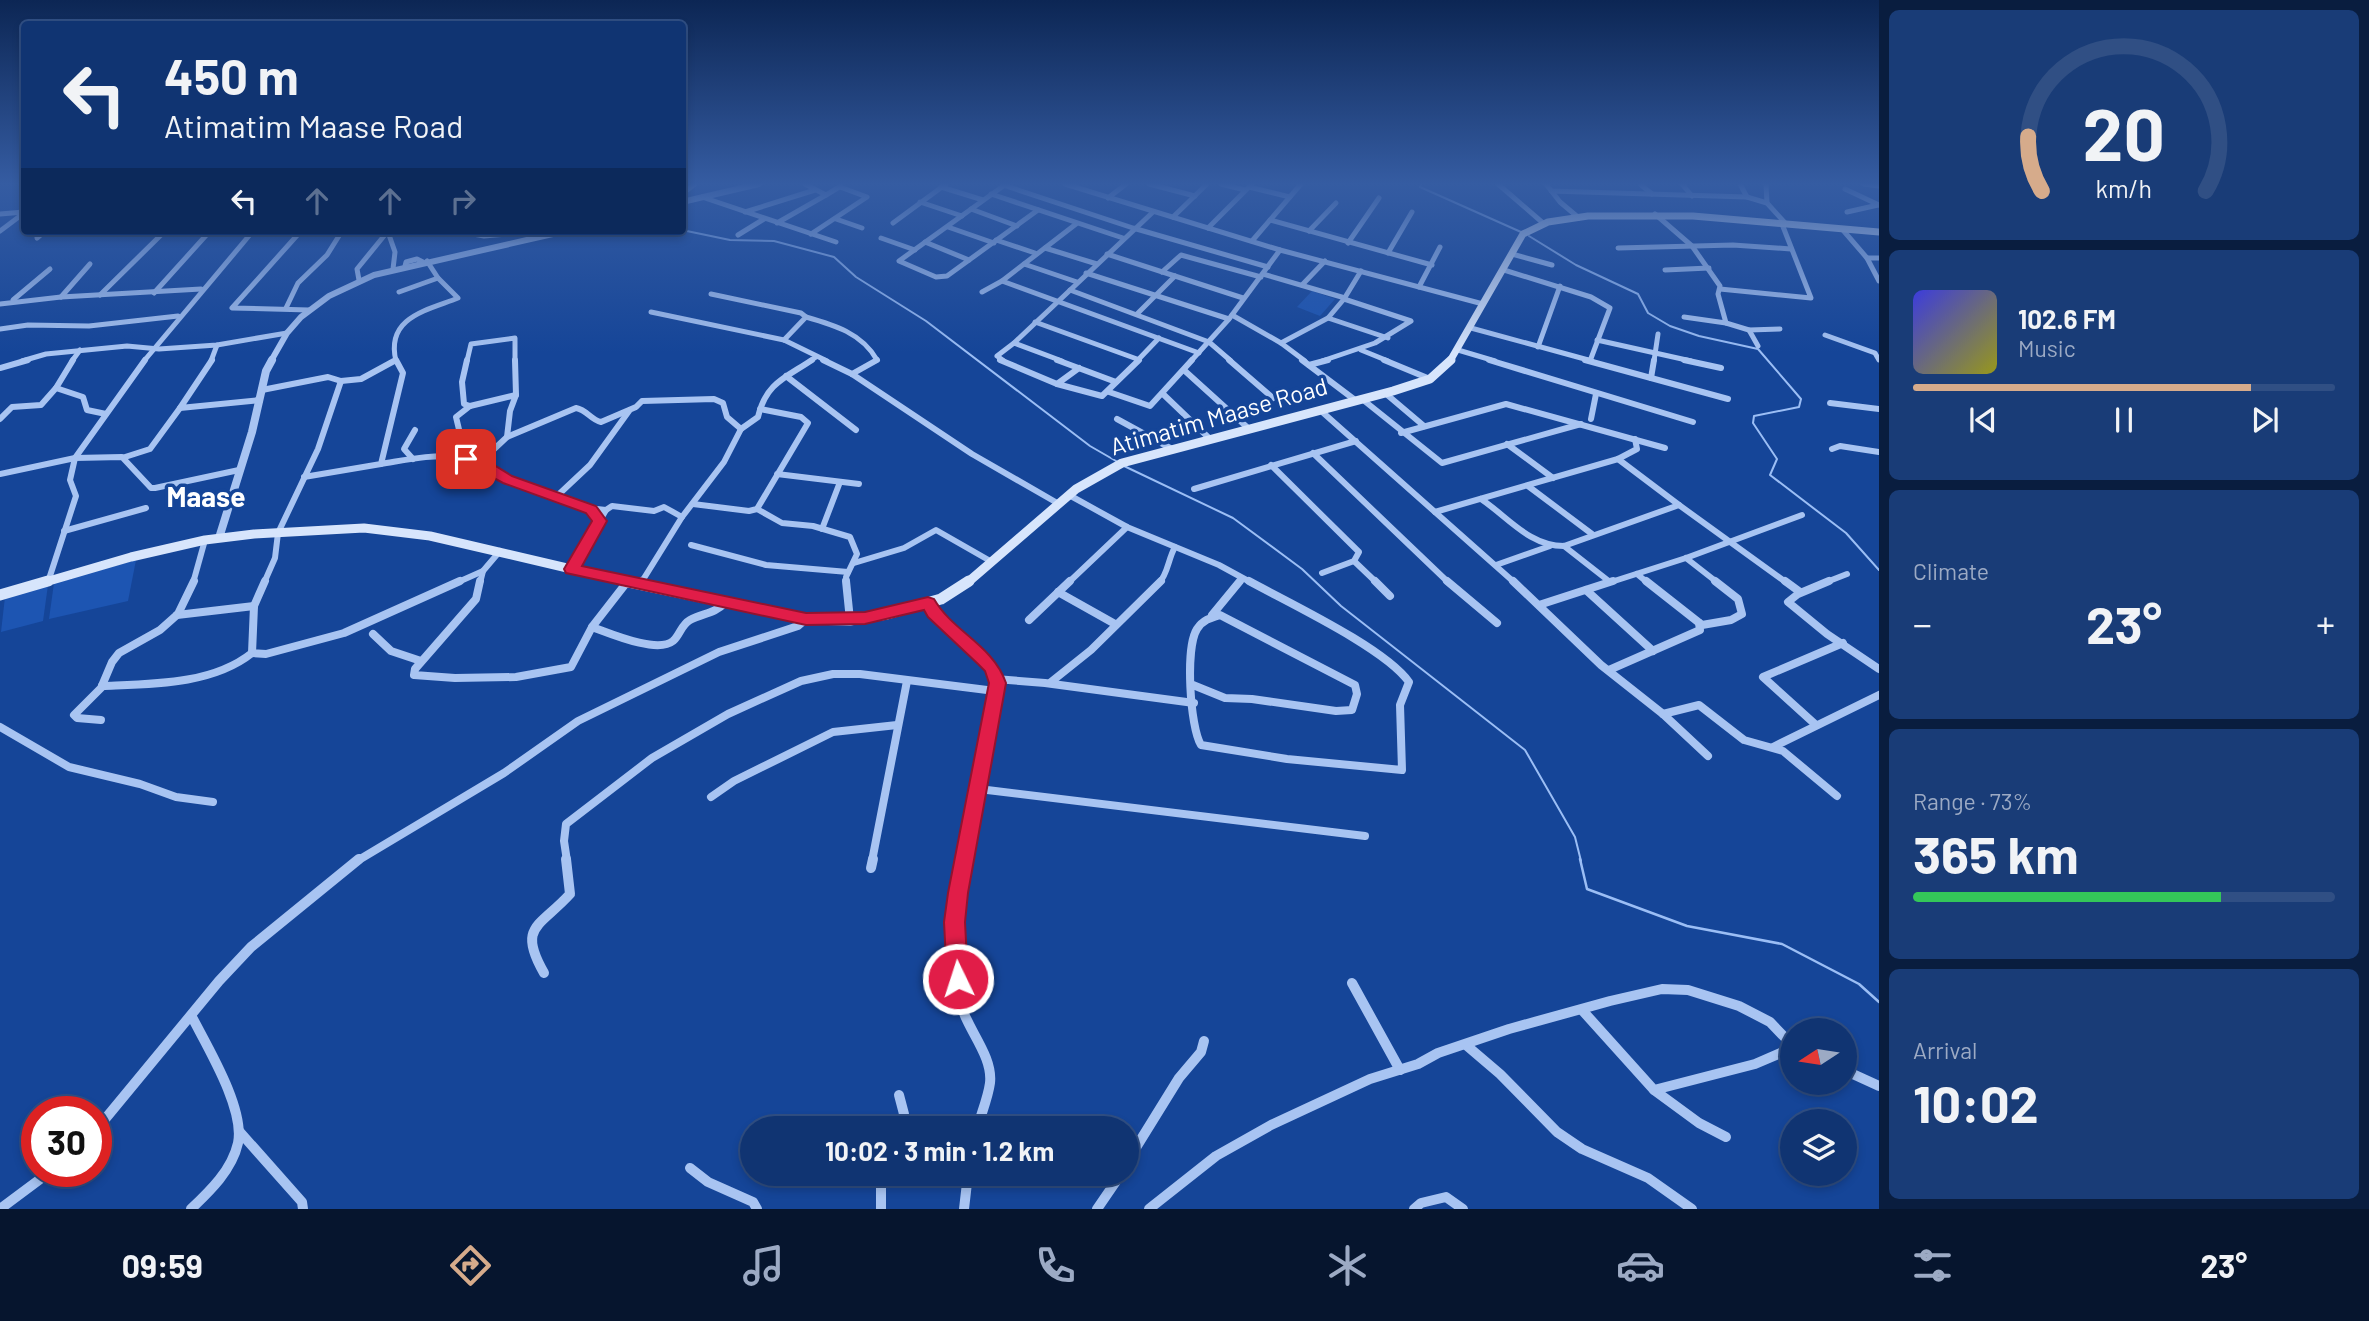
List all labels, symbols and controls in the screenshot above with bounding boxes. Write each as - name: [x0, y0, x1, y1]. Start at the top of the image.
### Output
- text: 450 m: [164, 46, 299, 105]
- icon: left: [49, 49, 140, 140]
- text: 20: [2083, 88, 2165, 176]
- text: Atimatim Maase Road: [164, 106, 463, 144]
- text: km/h: [2096, 173, 2152, 203]
- icon: left: [225, 182, 263, 220]
- icon: ahead: [298, 182, 336, 220]
- icon: ahead: [371, 182, 409, 220]
- icon: right: [444, 182, 482, 220]
- text: 102.6 FM: [2018, 303, 2116, 334]
- text: Music: [2018, 334, 2076, 362]
- street label: Atimatim Maase Road: [1107, 371, 1331, 460]
- icon: previous: [1964, 401, 2002, 439]
- icon: pause: [2105, 401, 2143, 439]
- icon: next: [2246, 401, 2284, 439]
- pin: [436, 429, 496, 489]
- icon: arrive: [447, 440, 485, 478]
- district label: Maase: [167, 479, 245, 513]
- text: Climate: [1913, 557, 1989, 585]
- text: 23°: [2086, 592, 2162, 654]
- text: −: [1913, 600, 1932, 646]
- text: +: [2316, 600, 2335, 646]
- text: Range · 73%: [1913, 787, 2032, 815]
- text: 365 km: [1913, 822, 2079, 884]
- position arrow: [921, 942, 995, 1016]
- north arrow: [1780, 1018, 1857, 1096]
- map controls: [1780, 1018, 1857, 1186]
- text: Arrival: [1913, 1036, 1977, 1064]
- text: 10:02: [1913, 1071, 2039, 1133]
- speed limit sign: 30: [21, 1096, 112, 1187]
- button: layers: [1780, 1109, 1857, 1186]
- text: 10:02 · 3 min · 1.2 km: [825, 1135, 1054, 1166]
- icon: directions: [446, 1241, 495, 1290]
- icon: music: [739, 1241, 788, 1290]
- icon: phone: [1031, 1241, 1080, 1290]
- icon: climate: [1323, 1241, 1372, 1290]
- icon: car: [1616, 1241, 1665, 1290]
- icon: filters: [1908, 1241, 1957, 1290]
- text: 09:59: [122, 1246, 203, 1284]
- text: 23°: [2200, 1246, 2247, 1284]

